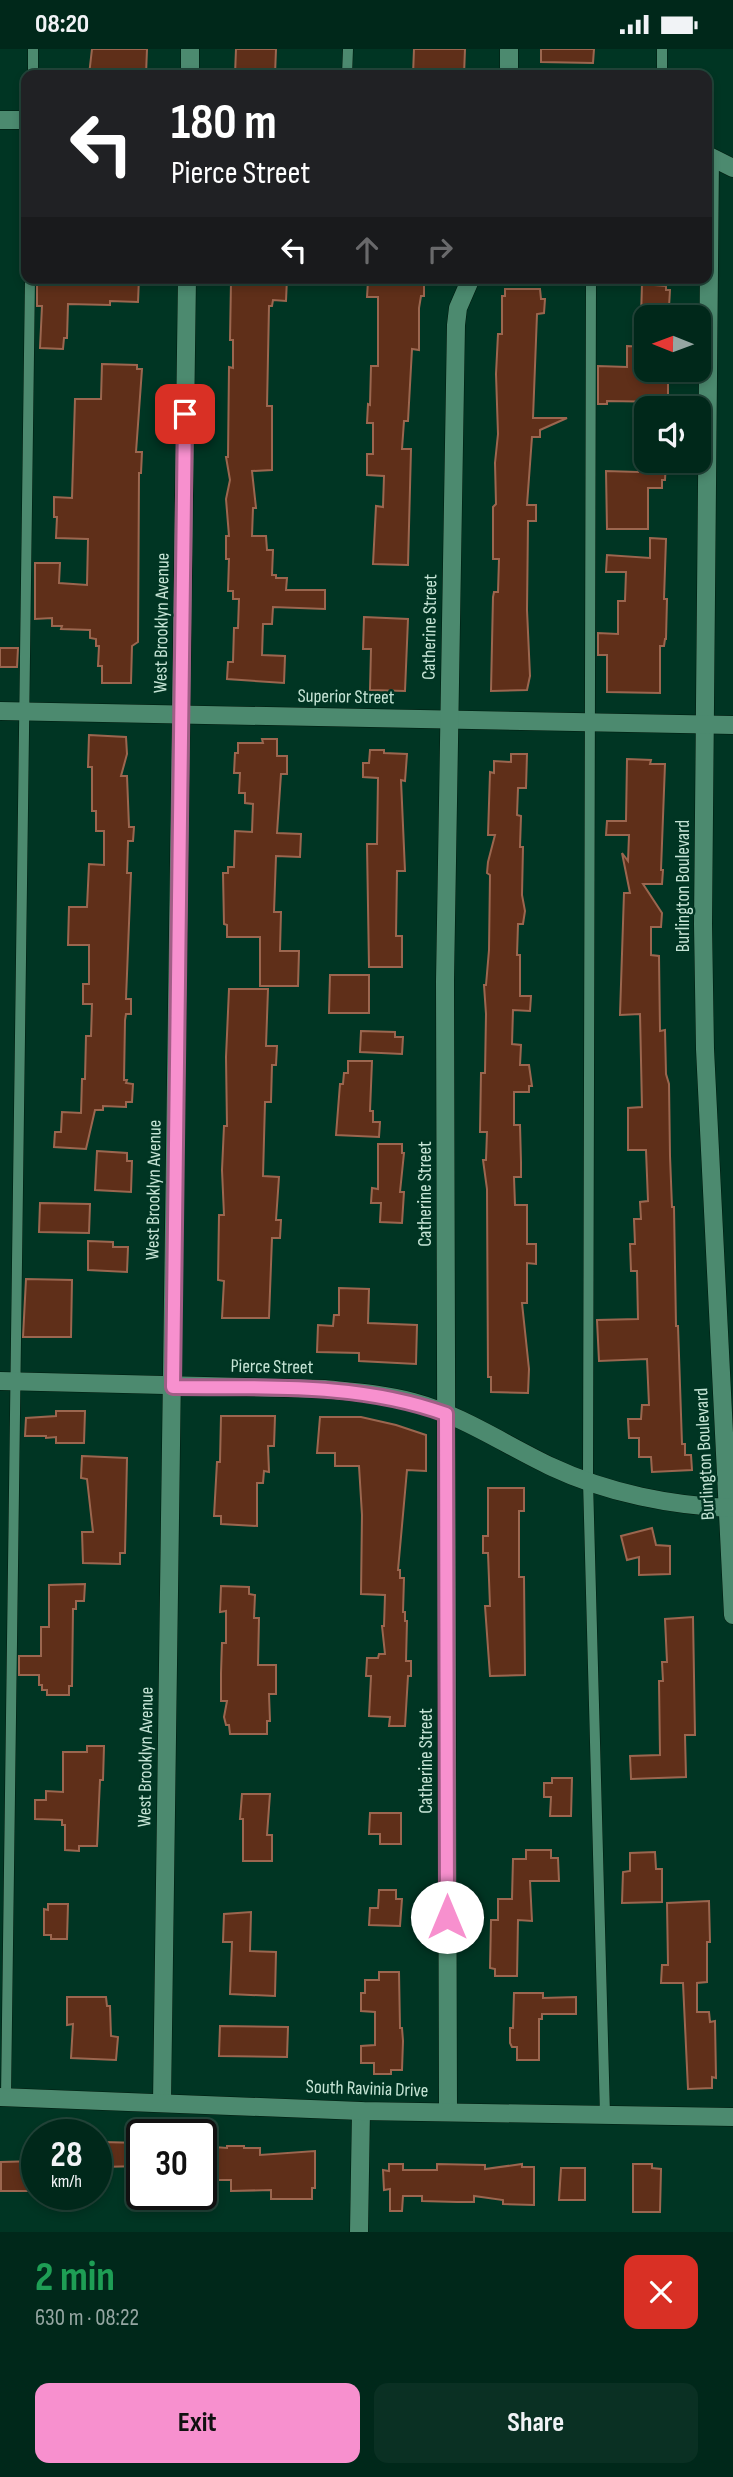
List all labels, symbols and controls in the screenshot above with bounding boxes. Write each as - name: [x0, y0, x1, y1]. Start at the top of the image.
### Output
- text: 08:20: [35, 9, 89, 40]
- text: 180 m: [171, 94, 277, 153]
- icon: left: [56, 98, 147, 189]
- text: Pierce Street: [171, 154, 310, 193]
- icon: left: [275, 231, 313, 269]
- icon: ahead: [348, 231, 386, 269]
- icon: right: [421, 231, 459, 269]
- north arrow: [634, 305, 710, 381]
- map controls: [634, 305, 711, 473]
- pin: [155, 384, 215, 444]
- icon: arrive: [166, 395, 204, 433]
- button: sound: [634, 396, 711, 473]
- street label: West Brooklyn Avenue: [149, 553, 175, 693]
- street label: Catherine Street: [418, 574, 442, 680]
- street label: Superior Street: [297, 685, 395, 709]
- street label: Burlington Boulevard: [672, 820, 695, 952]
- street label: West Brooklyn Avenue: [141, 1120, 167, 1260]
- street label: Catherine Street: [414, 1141, 437, 1247]
- street label: Pierce Street: [230, 1355, 314, 1379]
- street label: Burlington Boulevard: [690, 1387, 720, 1521]
- street label: West Brooklyn Avenue: [133, 1687, 159, 1827]
- street label: Catherine Street: [415, 1708, 438, 1814]
- position arrow: [410, 1880, 484, 1954]
- street label: South Ravinia Drive: [305, 2075, 429, 2103]
- speed limit sign: 30: [126, 2119, 217, 2210]
- text: 28: [51, 2134, 82, 2177]
- text: km/h: [51, 2171, 82, 2192]
- text: 2 min: [35, 2252, 115, 2303]
- button: close: [624, 2255, 698, 2329]
- text: 630 m · 08:22: [35, 2304, 139, 2332]
- button: Exit: [35, 2383, 360, 2463]
- button: Share: [374, 2383, 698, 2463]

